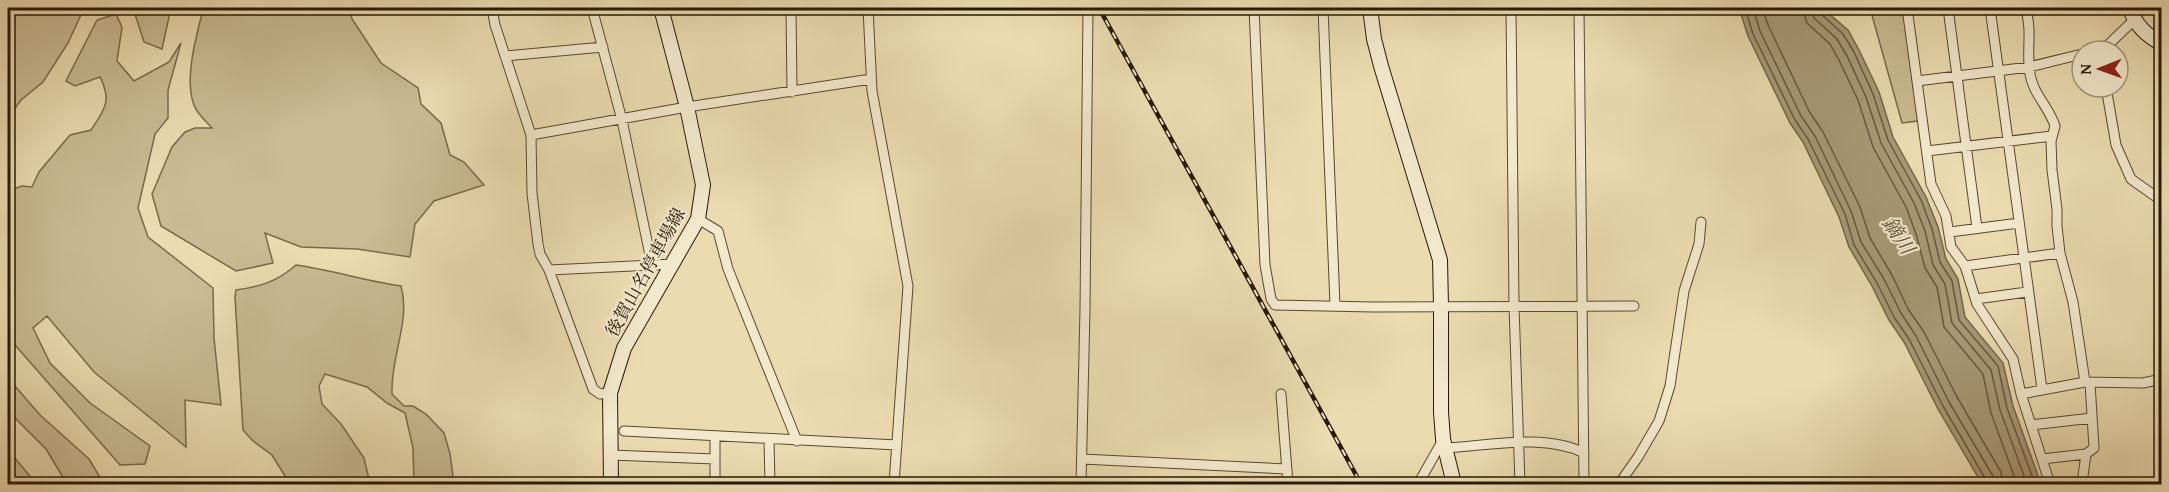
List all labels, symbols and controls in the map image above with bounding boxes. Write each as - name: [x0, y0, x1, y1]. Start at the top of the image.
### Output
- north arrow: [2070, 39, 2130, 99]
- text: N: [2073, 63, 2097, 75]
- street label: 後賀山名停車場線: [598, 202, 692, 342]
- water label: 鏑川: [1876, 210, 1923, 261]

